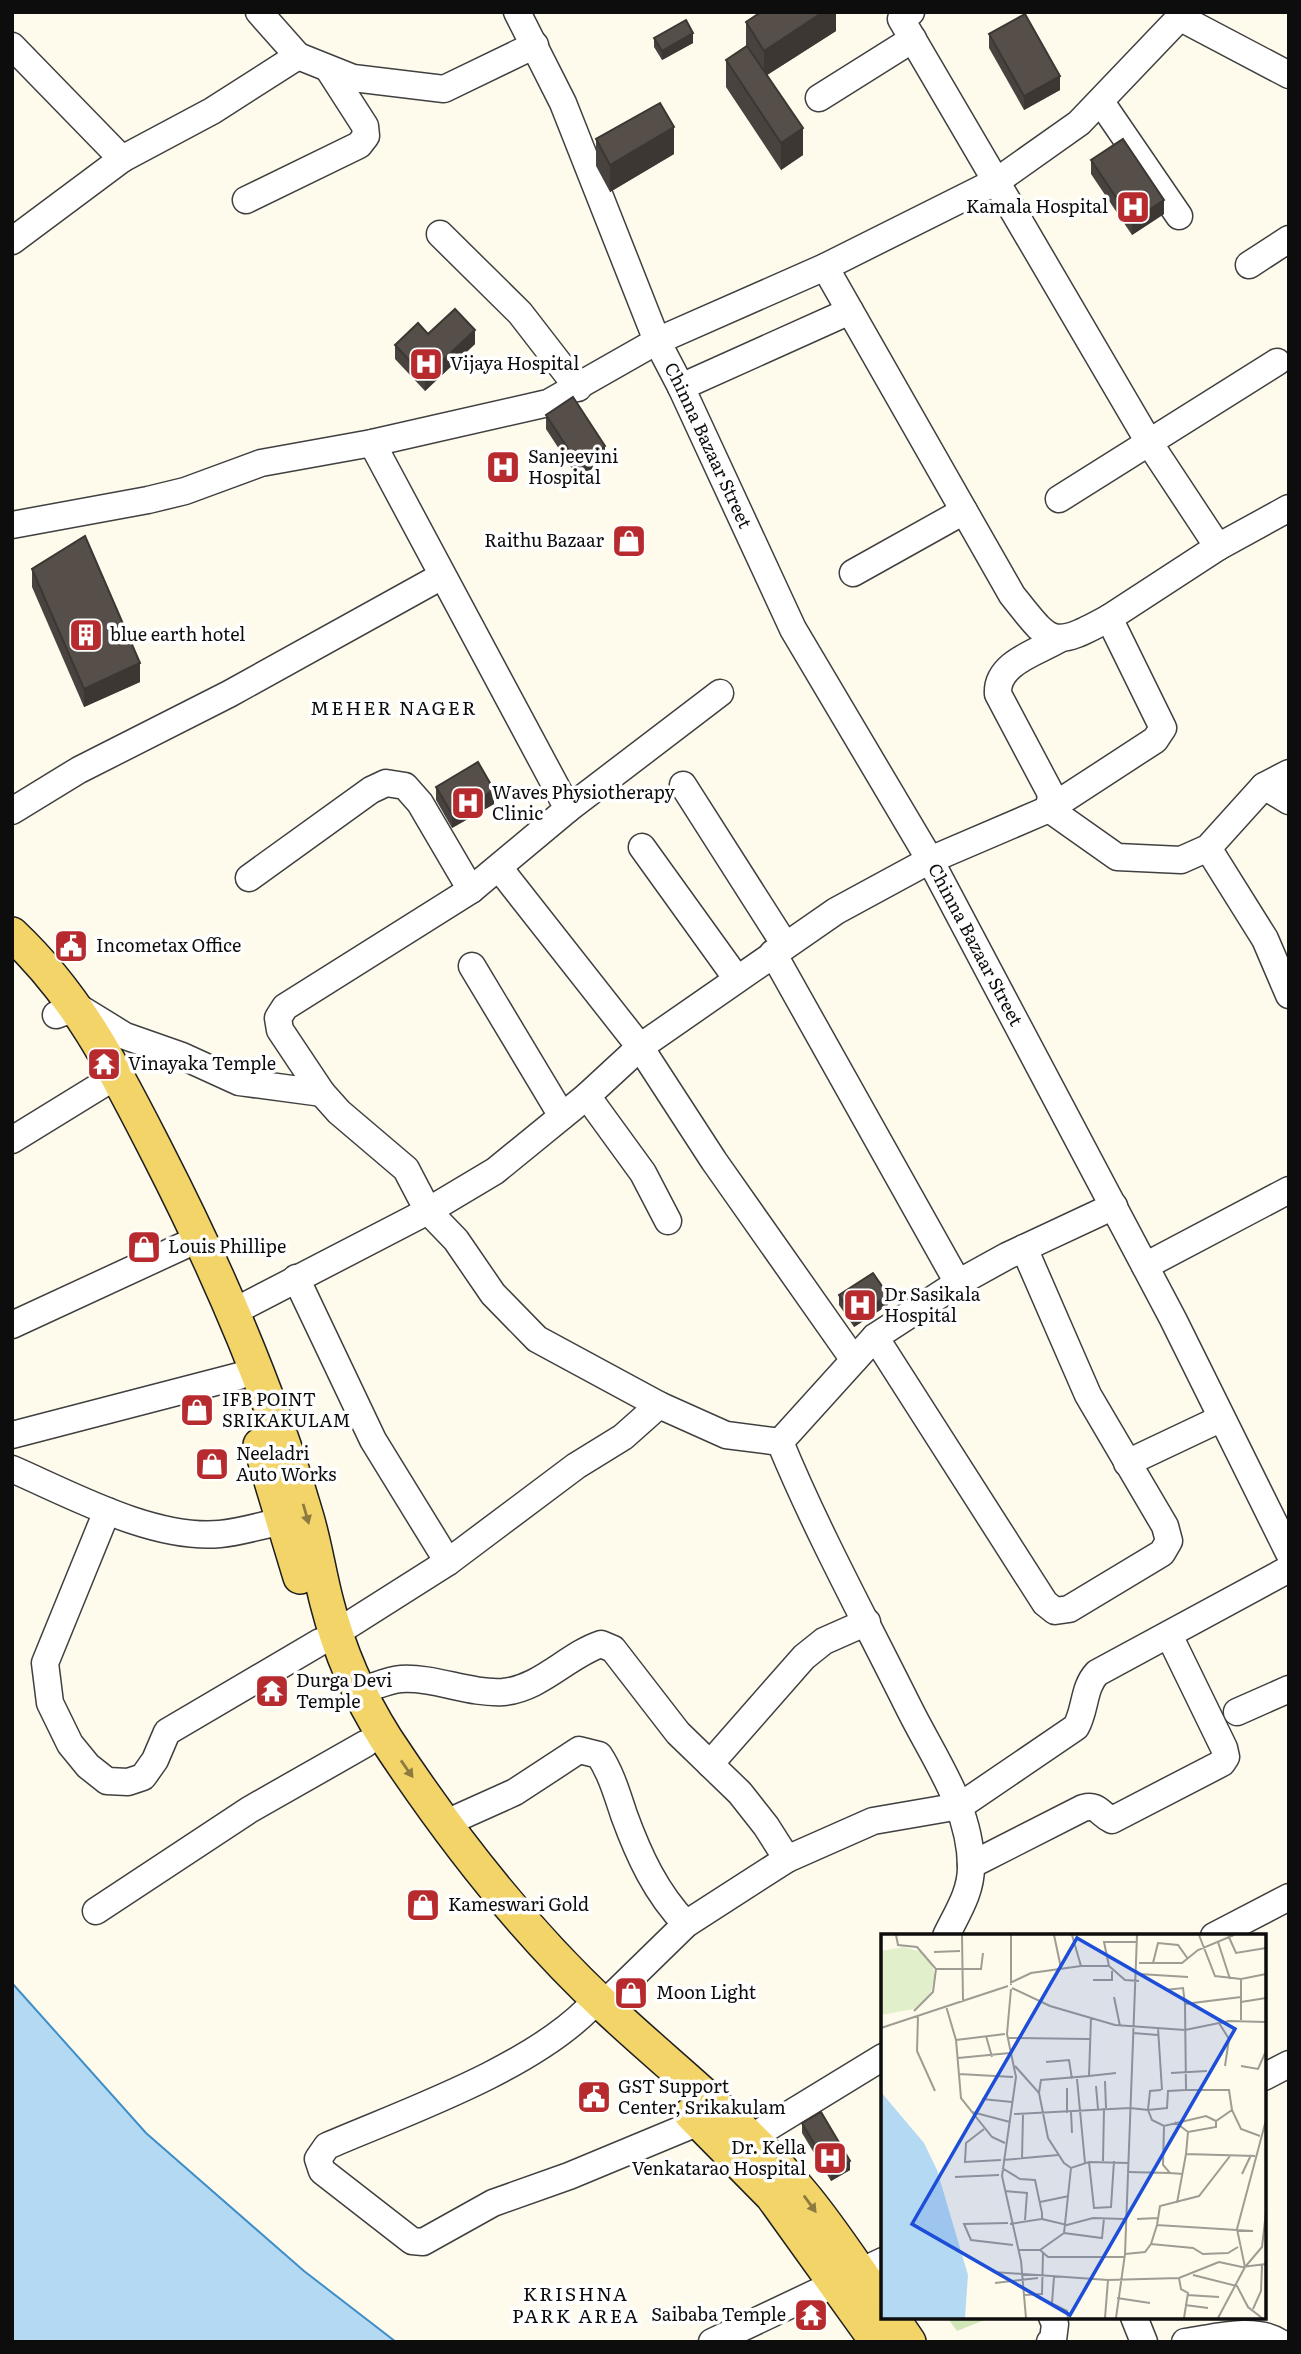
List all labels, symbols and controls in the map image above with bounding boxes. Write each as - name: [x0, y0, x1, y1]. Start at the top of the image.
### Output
- hospital icon: Kamala Hospital: [1114, 188, 1152, 226]
- place label: Kamala Hospital: [966, 192, 1108, 219]
- hospital icon: Vijaya Hospital: [407, 345, 445, 383]
- place label: Vijaya Hospital: [450, 349, 579, 376]
- street label: Chinna Bazaar Street: [658, 357, 760, 533]
- place label: Sanjeevini Hospital: [528, 442, 618, 490]
- hospital icon: Sanjeevini Hospital: [484, 448, 522, 486]
- shop icon: Raithu Bazaar: [610, 522, 648, 560]
- place label: Raithu Bazaar: [484, 526, 604, 553]
- building icon: blue earth hotel: [67, 616, 105, 654]
- place label: blue earth hotel: [110, 620, 245, 647]
- district label: MEHER NAGER: [310, 693, 478, 721]
- place label: Waves Physiotherapy Clinic: [492, 778, 676, 826]
- hospital icon: Waves Physiotherapy Clinic: [449, 784, 487, 822]
- street label: Chinna Bazaar Street: [922, 858, 1031, 1031]
- public building icon: Incometax Office: [52, 927, 90, 965]
- place label: Incometax Office: [96, 931, 241, 958]
- temple icon: Vinayaka Temple: [85, 1045, 123, 1083]
- place label: Vinayaka Temple: [128, 1049, 276, 1076]
- shop icon: Louis Phillipe: [125, 1228, 163, 1266]
- place label: Louis Phillipe: [168, 1232, 286, 1259]
- place label: Dr Sasikala Hospital: [884, 1280, 981, 1328]
- hospital icon: Dr Sasikala Hospital: [841, 1286, 879, 1324]
- place label: IFB POINT SRIKAKULAM: [222, 1385, 350, 1433]
- shop icon: IFB POINT SRIKAKULAM: [178, 1391, 216, 1429]
- place label: Neeladri Auto Works: [236, 1439, 336, 1487]
- shop icon: Neeladri Auto Works: [193, 1445, 231, 1483]
- one-way arrow: [301, 1504, 311, 1525]
- place label: Durga Devi Temple: [296, 1666, 392, 1714]
- temple icon: Durga Devi Temple: [253, 1672, 291, 1710]
- one-way arrow: [400, 1760, 414, 1778]
- shop icon: Kameswari Gold: [404, 1886, 442, 1924]
- place label: Kameswari Gold: [448, 1890, 589, 1917]
- inset map: [881, 1934, 1266, 2319]
- shop icon: Moon Light: [612, 1974, 650, 2012]
- place label: Moon Light: [656, 1978, 757, 2005]
- place label: GST Support Center, Srikakulam: [618, 2072, 786, 2120]
- public building icon: GST Support Center, Srikakulam: [575, 2078, 613, 2116]
- place label: Dr. Kella Venkatarao Hospital: [632, 2133, 806, 2181]
- hospital icon: Dr. Kella Venkatarao Hospital: [811, 2139, 849, 2177]
- one-way arrow: [803, 2195, 817, 2213]
- district label: KRISHNA PARK AREA: [512, 2279, 640, 2329]
- temple icon: Saibaba Temple: [792, 2296, 830, 2334]
- place label: Saibaba Temple: [651, 2300, 786, 2327]

